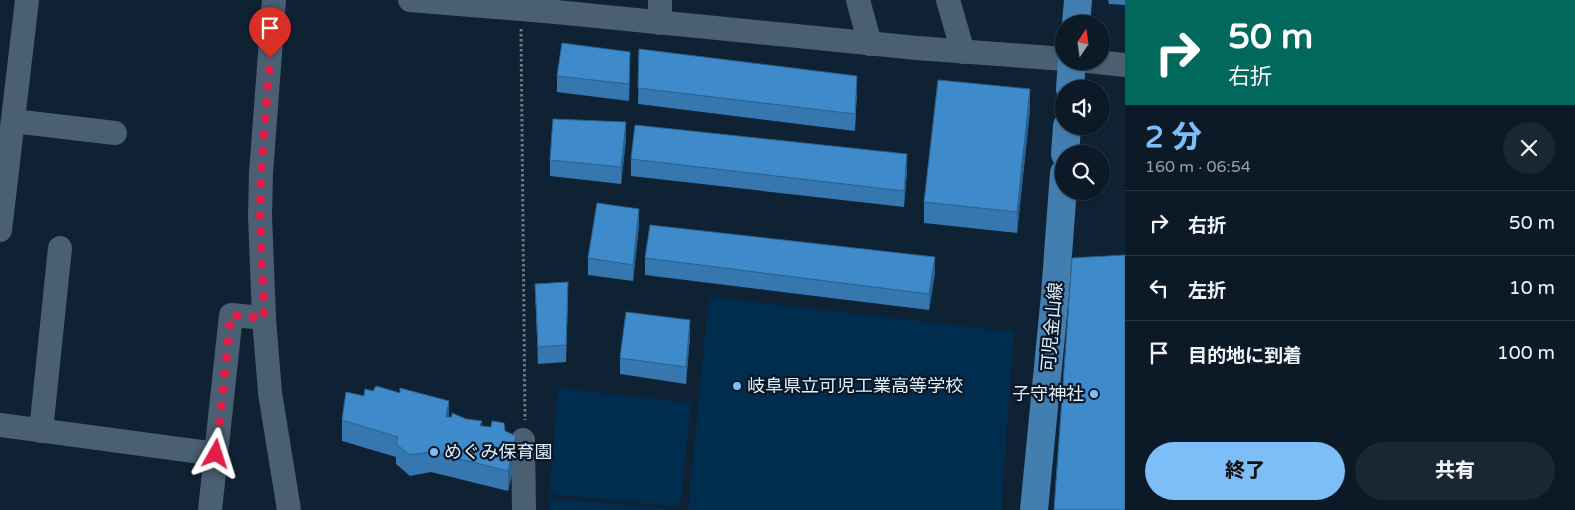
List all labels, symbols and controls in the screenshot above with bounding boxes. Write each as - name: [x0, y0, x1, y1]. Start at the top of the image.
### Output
- pin: [249, 7, 291, 58]
- icon: arrive: [256, 14, 284, 42]
- north arrow: [1055, 15, 1110, 70]
- map controls: [1055, 15, 1110, 200]
- text: 50 m: [1228, 16, 1313, 58]
- icon: right: [1145, 20, 1210, 85]
- text: 右折: [1228, 64, 1272, 90]
- button: sound: [1055, 80, 1110, 135]
- text: 2 分: [1145, 119, 1202, 156]
- button: close: [1503, 122, 1555, 174]
- button: search: [1055, 145, 1110, 200]
- text: 160 m · 06:54: [1145, 157, 1251, 177]
- icon: right: [1145, 209, 1173, 237]
- text: 50 m: [1509, 212, 1555, 234]
- text: 右折: [1188, 215, 1226, 237]
- icon: left: [1145, 274, 1173, 302]
- text: 10 m: [1509, 277, 1555, 299]
- text: 左折: [1188, 280, 1226, 302]
- street label: 可児金山線: [1037, 281, 1067, 373]
- icon: arrive: [1145, 339, 1173, 367]
- text: 100 m: [1497, 342, 1555, 364]
- text: 目的地に到着: [1188, 345, 1302, 367]
- place label: 岐阜県立可児工業高等学校: [747, 375, 963, 397]
- marker: 岐阜県立可児工業高等学校: [731, 380, 743, 392]
- place label: 子守神社: [1012, 383, 1084, 405]
- marker: 子守神社: [1088, 388, 1100, 400]
- position arrow: [189, 427, 241, 479]
- place label: めぐみ保育園: [444, 441, 553, 463]
- button: 終了: [1145, 442, 1345, 500]
- button: 共有: [1355, 442, 1555, 500]
- marker: めぐみ保育園: [428, 446, 440, 458]

